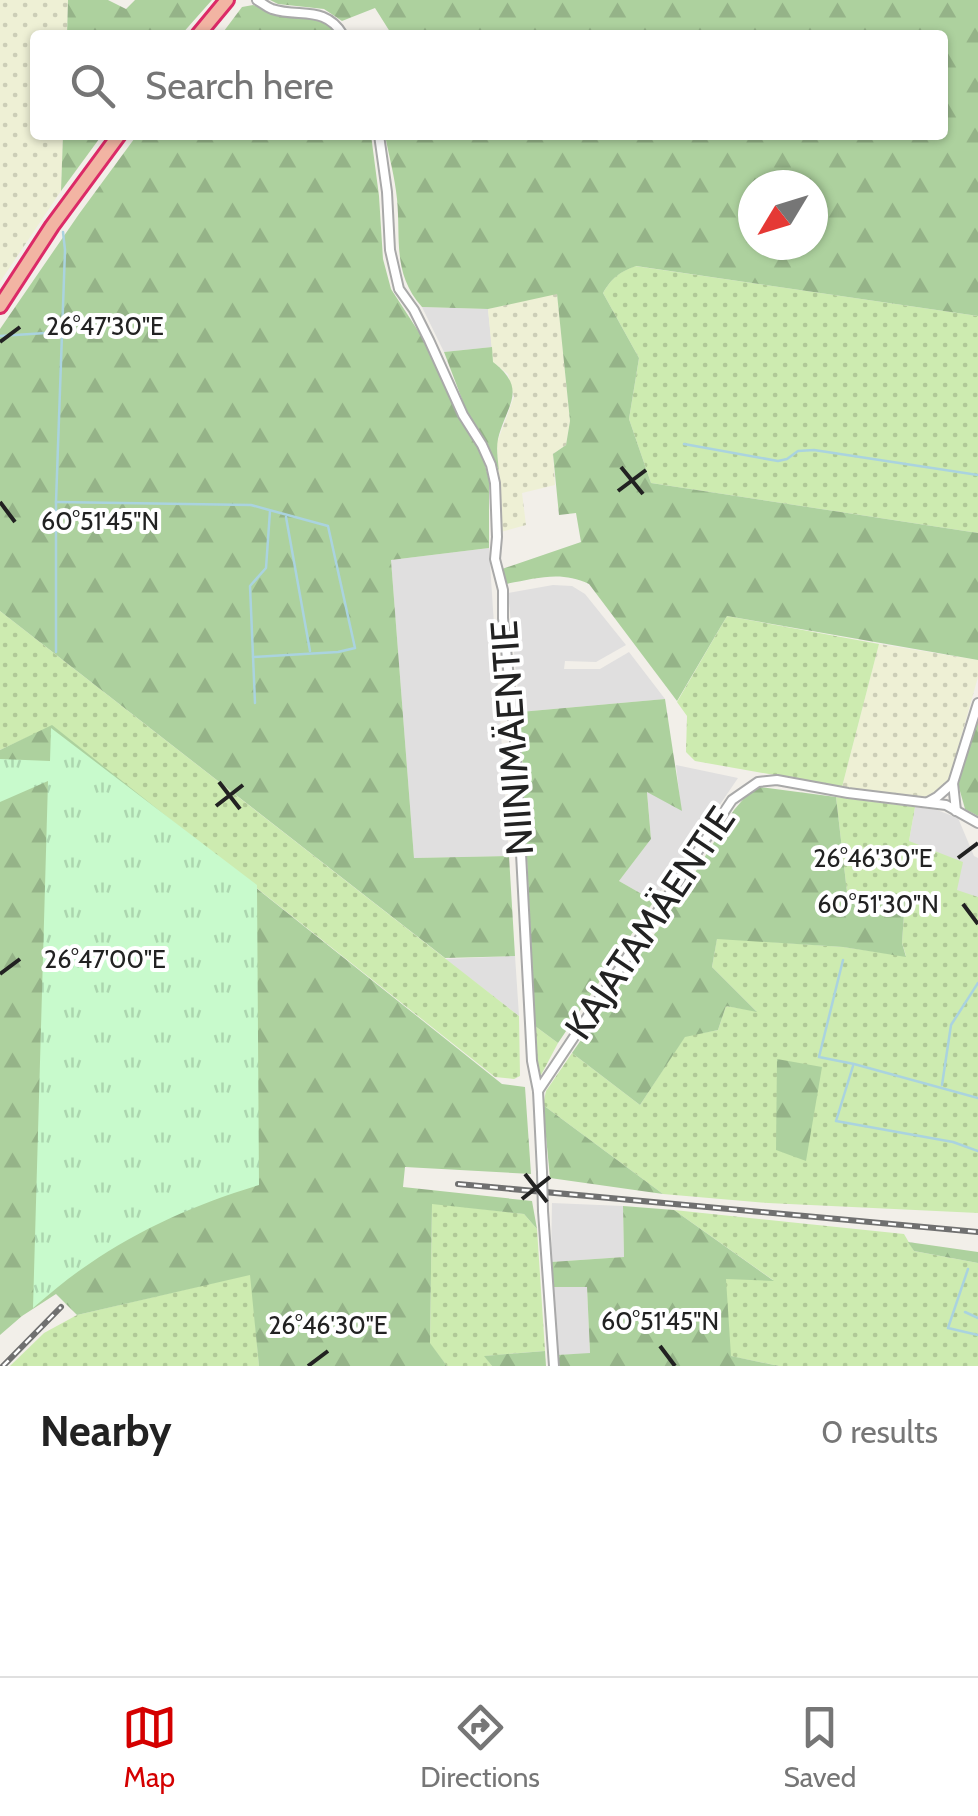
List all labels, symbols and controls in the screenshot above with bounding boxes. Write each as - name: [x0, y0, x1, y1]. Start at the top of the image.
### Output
- search box: [30, 30, 948, 140]
- icon: search: [65, 58, 120, 113]
- text: Search here: [145, 62, 334, 109]
- north arrow: [738, 170, 828, 260]
- text: 26°47'30"E: [46, 311, 164, 341]
- text: 60°51'45"N: [41, 506, 159, 536]
- street label: NIINIMÄENTIE: [480, 619, 543, 857]
- street label: KAJATAMÄENTIE: [554, 797, 745, 1048]
- text: 26°46'30"E: [813, 843, 933, 873]
- text: 60°51'30"N: [817, 889, 939, 919]
- text: 26°47'00"E: [44, 944, 166, 974]
- text: 60°51'45"N: [601, 1306, 719, 1336]
- text: 26°46'30"E: [268, 1310, 388, 1340]
- text: Nearby: [40, 1405, 172, 1457]
- text: 0 results: [821, 1412, 938, 1451]
- tab: Map: [122, 1700, 177, 1794]
- tab: Directions: [420, 1700, 540, 1794]
- tab: Saved: [784, 1700, 856, 1794]

